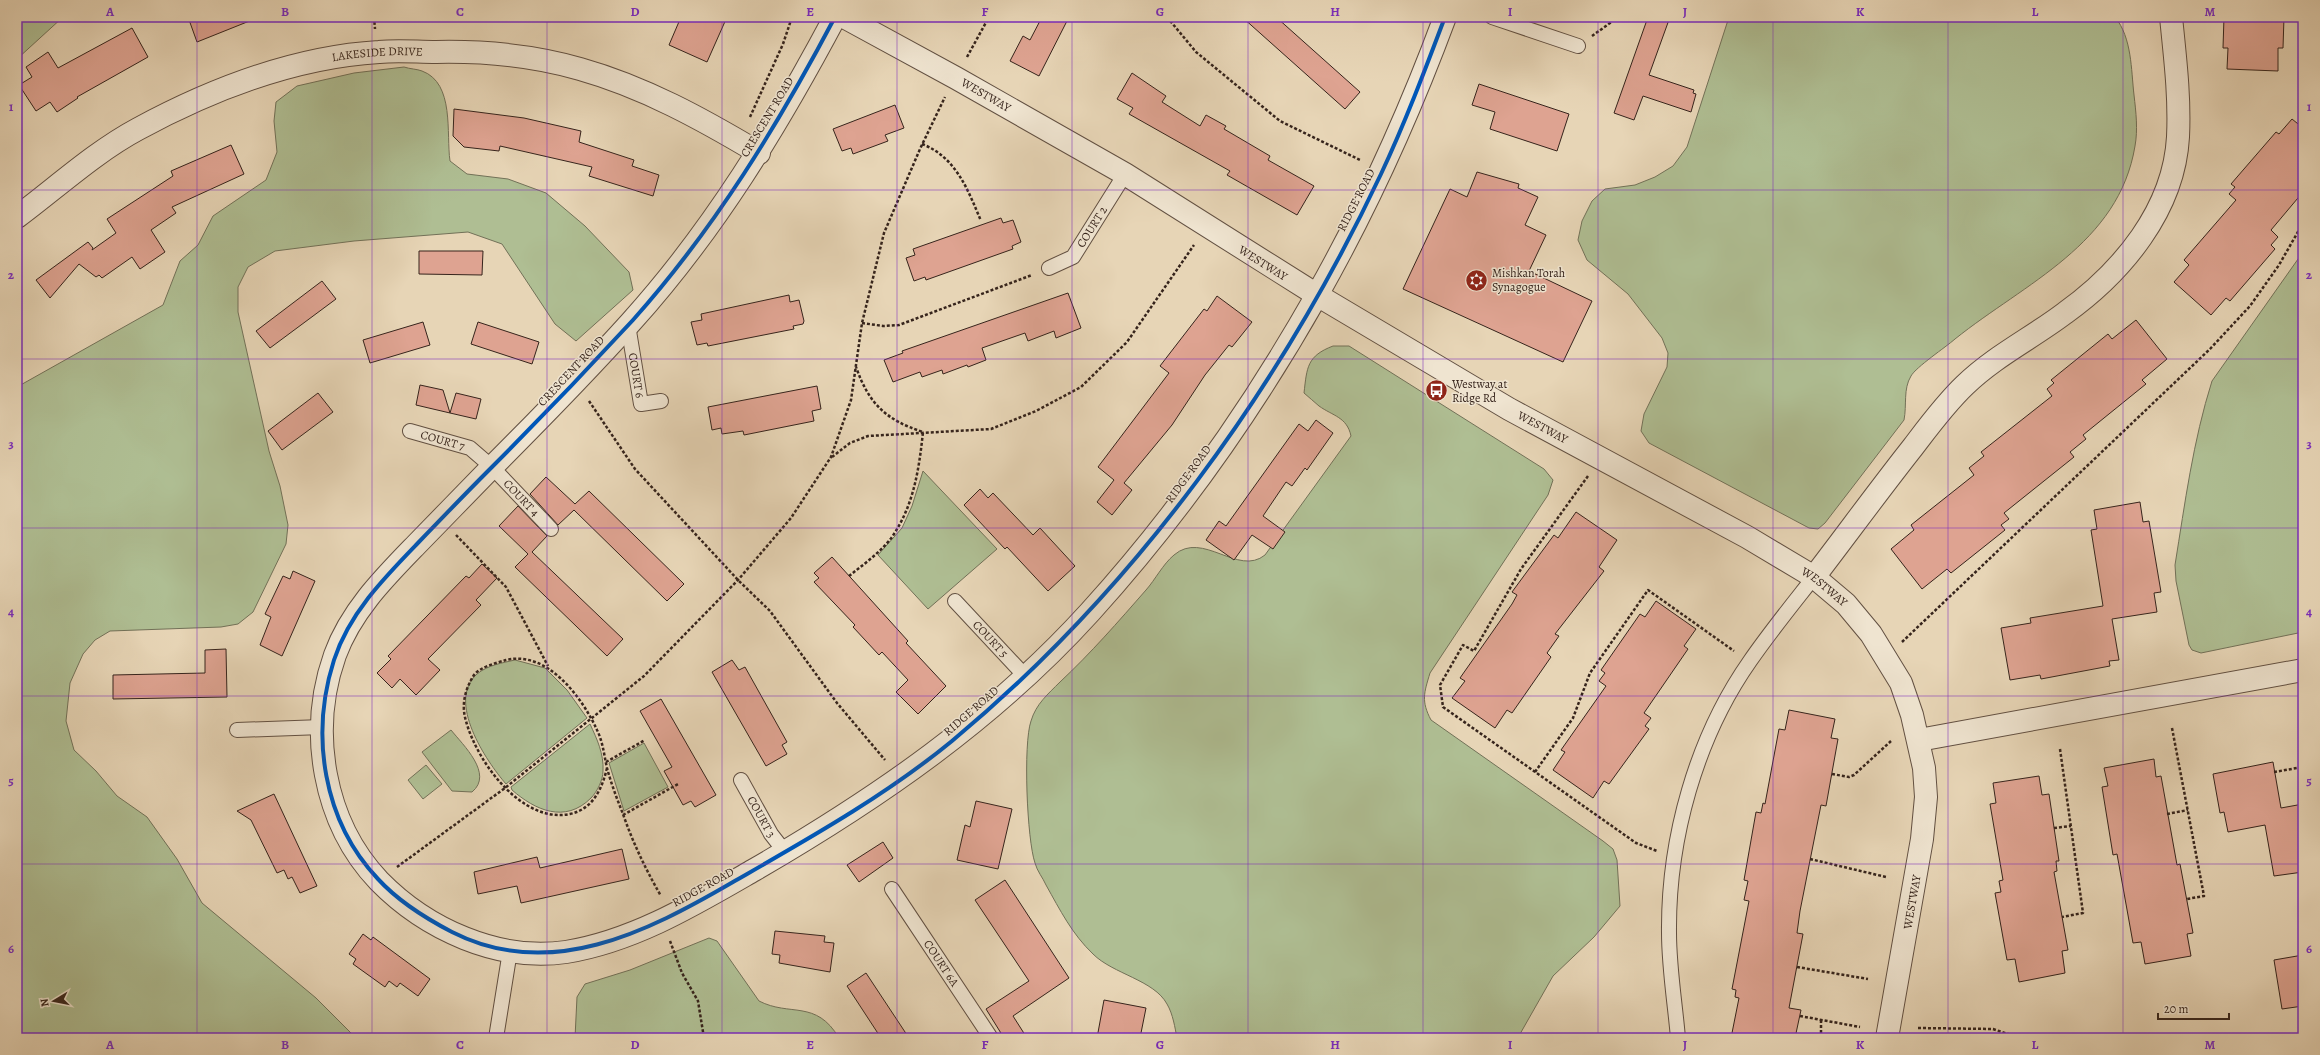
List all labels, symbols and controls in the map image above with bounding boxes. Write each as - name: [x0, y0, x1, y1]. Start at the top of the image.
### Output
- text: A: [105, 3, 115, 20]
- text: B: [281, 3, 289, 20]
- text: C: [456, 3, 464, 20]
- text: D: [630, 3, 640, 20]
- text: E: [806, 3, 814, 20]
- text: F: [982, 3, 989, 20]
- text: G: [1156, 3, 1164, 20]
- text: H: [1330, 3, 1340, 20]
- text: I: [1508, 3, 1513, 20]
- text: J: [1683, 3, 1687, 20]
- text: K: [1856, 3, 1865, 20]
- text: L: [2032, 3, 2039, 20]
- text: M: [2205, 3, 2216, 20]
- street label: LAKESIDE DRIVE: [331, 43, 423, 65]
- street label: CRESCENT ROAD: [737, 74, 797, 160]
- street label: WESTWAY: [957, 74, 1014, 116]
- text: 1: [9, 98, 14, 115]
- text: 1: [2307, 98, 2312, 115]
- street label: RIDGE ROAD: [1333, 166, 1379, 234]
- street label: COURT 2: [1073, 203, 1111, 251]
- street label: WESTWAY: [1235, 241, 1291, 285]
- place label: Mishkan Torah Synagogue: [1492, 265, 1566, 295]
- text: 2: [8, 266, 15, 283]
- text: 2: [2306, 266, 2313, 283]
- synagogue icon: Mishkan Torah Synagogue: [1464, 267, 1490, 293]
- street label: CRESCENT ROAD: [534, 332, 608, 410]
- street label: COURT 6: [625, 351, 648, 400]
- place label: Westway at Ridge Rd: [1451, 376, 1507, 406]
- bus stop icon: Westway at Ridge Rd: [1424, 378, 1450, 404]
- street label: WESTWAY: [1514, 407, 1571, 447]
- street label: COURT 7: [419, 426, 468, 454]
- text: 3: [8, 435, 14, 452]
- text: 3: [2306, 435, 2312, 452]
- street label: RIDGE ROAD: [1161, 442, 1215, 506]
- street label: COURT 4: [500, 476, 543, 520]
- street label: WESTWAY: [1798, 563, 1851, 610]
- text: 4: [8, 603, 14, 620]
- text: 4: [2306, 603, 2312, 620]
- street label: COURT 5: [969, 617, 1012, 661]
- street label: RIDGE ROAD: [940, 683, 1002, 739]
- text: 5: [8, 772, 14, 789]
- text: 5: [2306, 772, 2312, 789]
- street label: COURT 3: [743, 793, 779, 841]
- street label: RIDGE ROAD: [669, 863, 737, 911]
- street label: WESTWAY: [1899, 873, 1925, 931]
- street label: COURT 6A: [920, 937, 963, 990]
- text: 6: [8, 940, 14, 957]
- text: 6: [2306, 940, 2312, 957]
- north arrow: [34, 981, 74, 1021]
- scale bar: [2158, 995, 2229, 1021]
- text: N: [37, 997, 53, 1008]
- text: 20 m: [2164, 1001, 2188, 1017]
- text: A: [105, 1036, 115, 1053]
- text: B: [281, 1036, 289, 1053]
- text: C: [456, 1036, 464, 1053]
- text: D: [630, 1036, 640, 1053]
- text: E: [806, 1036, 814, 1053]
- text: F: [982, 1036, 989, 1053]
- text: G: [1156, 1036, 1164, 1053]
- text: H: [1330, 1036, 1340, 1053]
- text: I: [1508, 1036, 1513, 1053]
- text: J: [1683, 1036, 1687, 1053]
- text: K: [1856, 1036, 1865, 1053]
- text: L: [2032, 1036, 2039, 1053]
- text: M: [2205, 1036, 2216, 1053]

